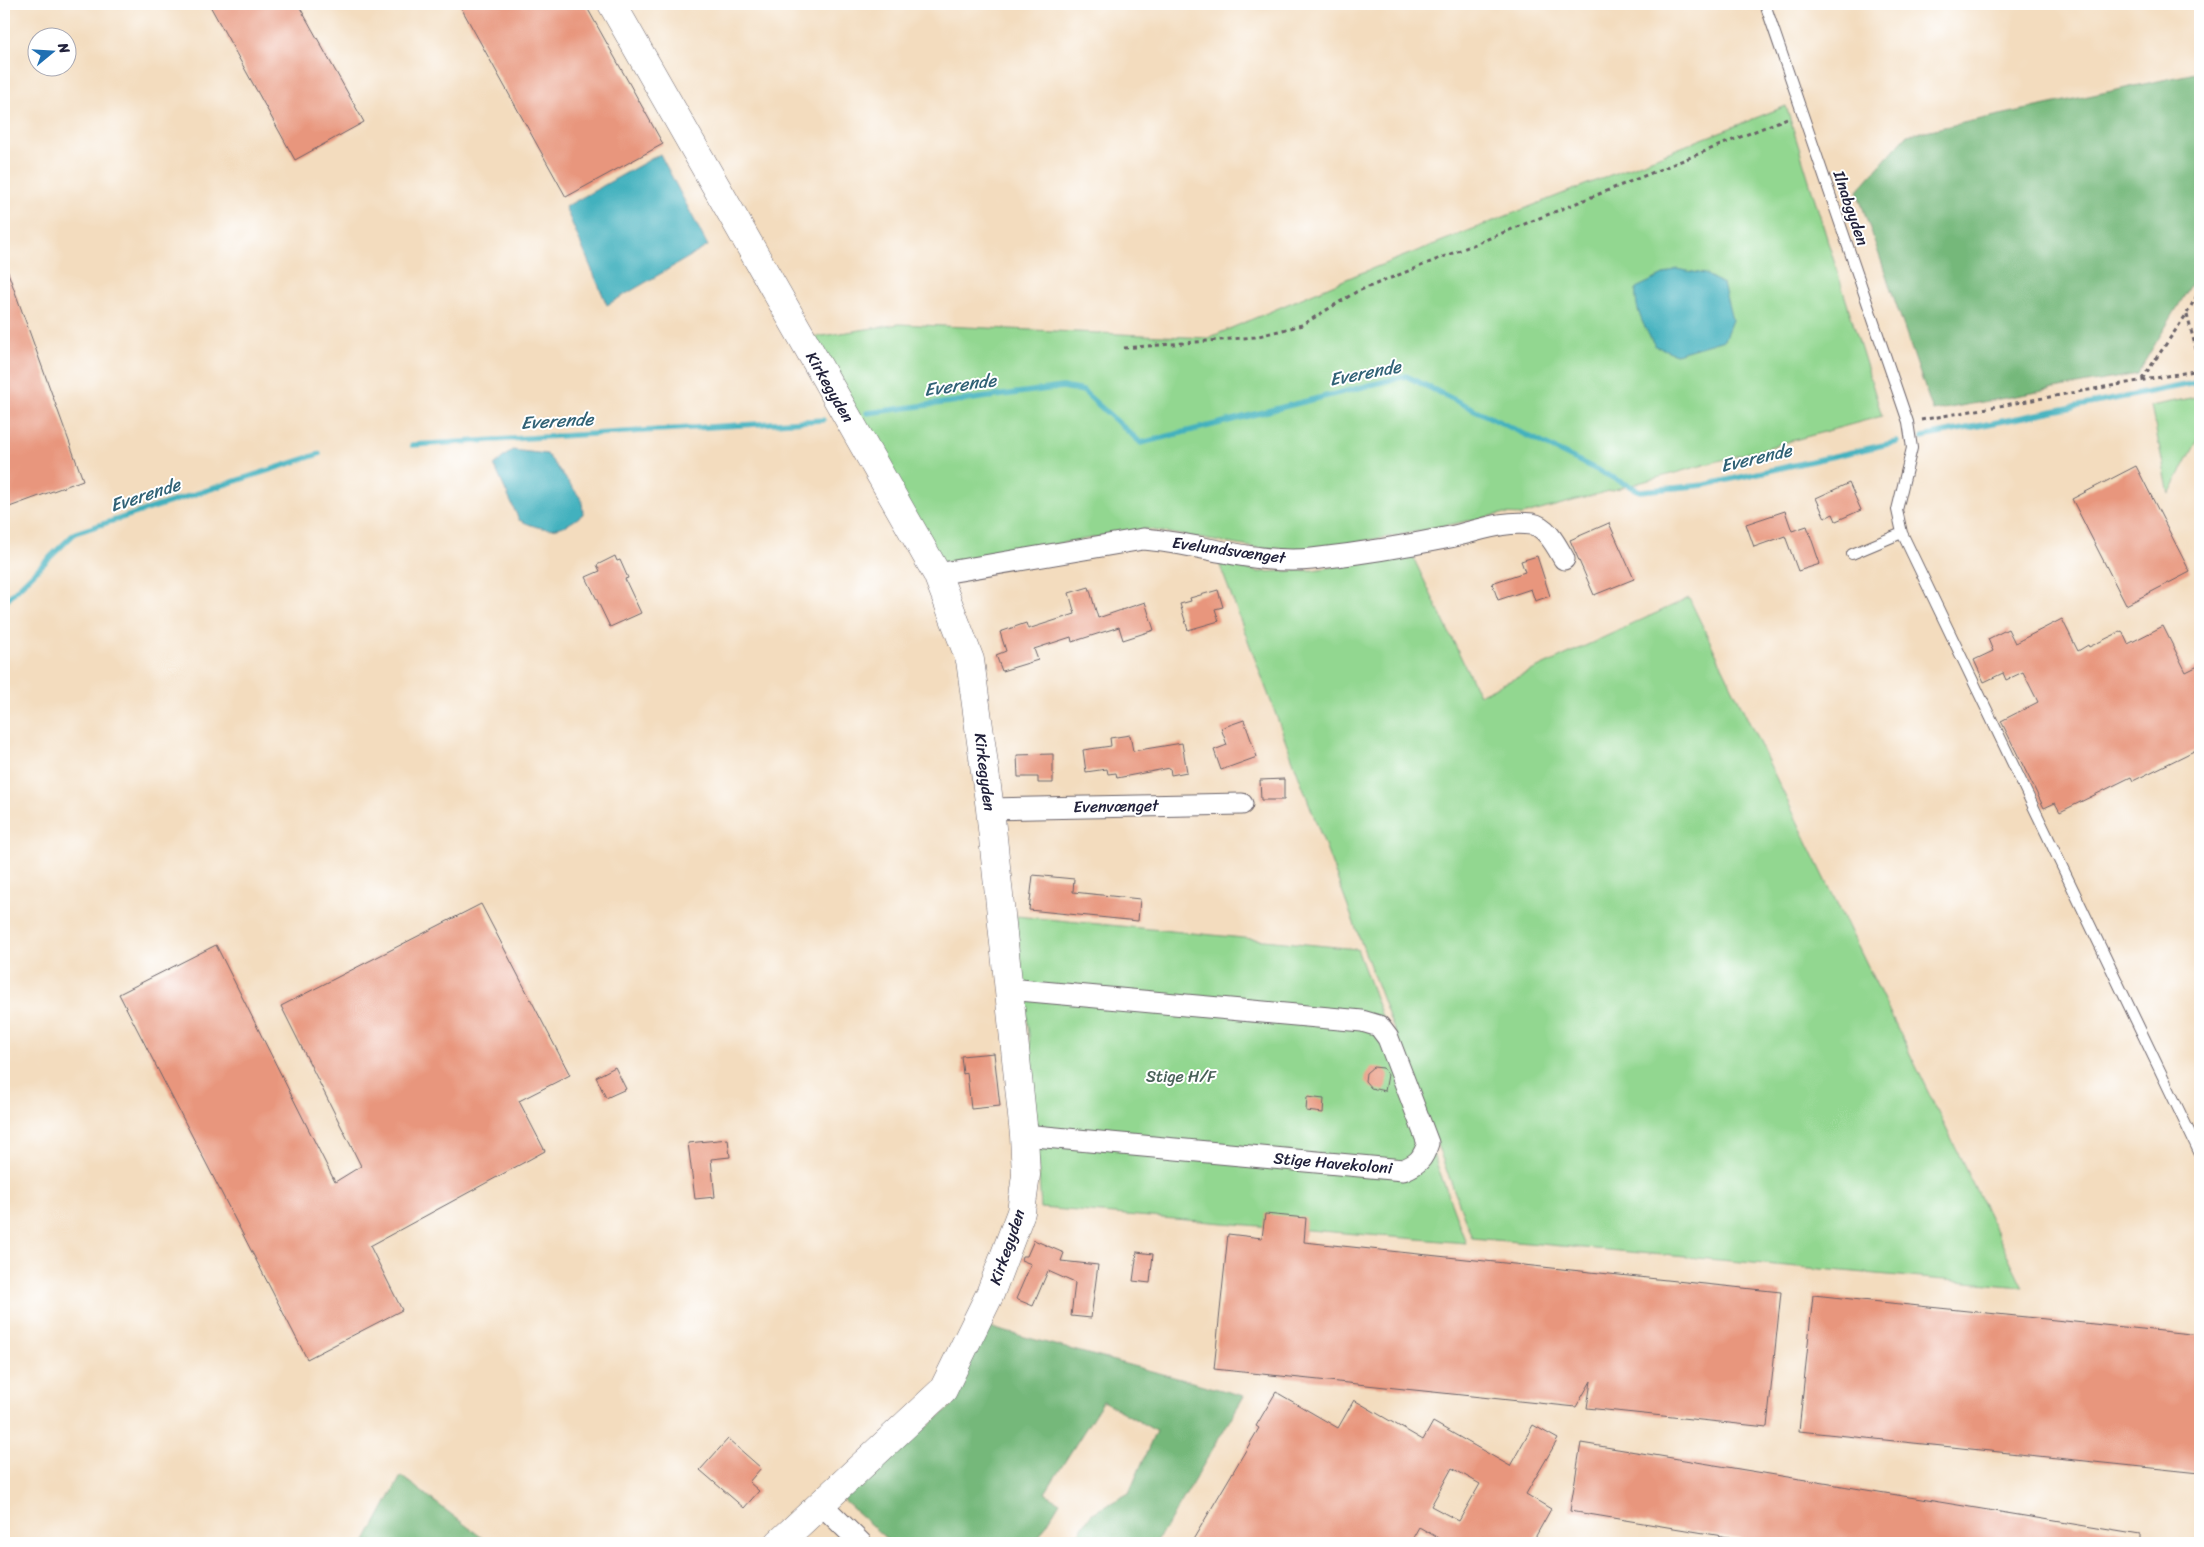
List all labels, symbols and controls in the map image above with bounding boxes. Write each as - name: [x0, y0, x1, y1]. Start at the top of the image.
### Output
- north arrow: [28, 28, 78, 78]
- text: N: [50, 39, 77, 57]
- street label: Ilnabgyden: [1824, 166, 1877, 250]
- street label: Kirkegyden: [798, 346, 862, 429]
- water label: Everende: [1327, 350, 1406, 396]
- water label: Everende: [922, 364, 1000, 406]
- water label: Everende: [520, 403, 596, 439]
- water label: Everende: [1717, 434, 1797, 482]
- water label: Everende: [106, 468, 186, 521]
- street label: Evelundsvænget: [1170, 528, 1288, 572]
- street label: Kirkegyden: [966, 731, 1004, 813]
- street label: Evenvænget: [1073, 791, 1159, 821]
- park label: Stige H/F: [1146, 1062, 1217, 1091]
- street label: Stige Havekoloni: [1272, 1143, 1394, 1183]
- street label: Kirkegyden: [980, 1205, 1034, 1289]

